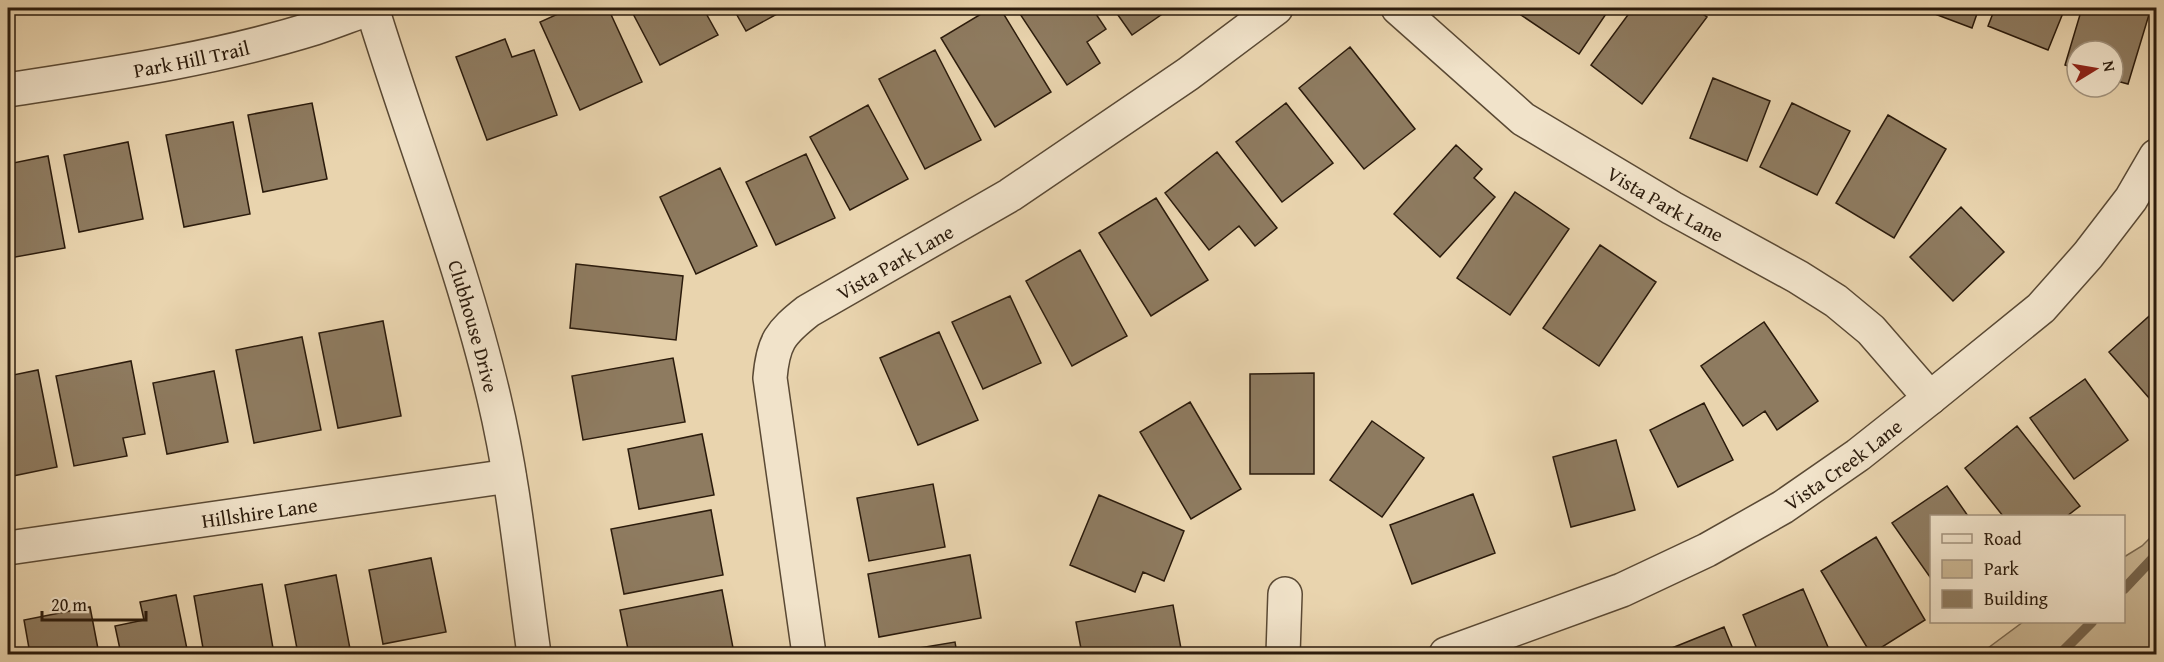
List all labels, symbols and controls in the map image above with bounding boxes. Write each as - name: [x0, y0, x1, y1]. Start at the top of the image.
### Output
- street label: Park Hill Trail: [131, 32, 253, 84]
- north arrow: [2065, 39, 2125, 99]
- text: N: [2097, 59, 2123, 74]
- street label: Vista Park Lane: [1602, 158, 1729, 248]
- street label: Vista Park Lane: [831, 216, 958, 306]
- street label: Clubhouse Drive: [442, 256, 507, 395]
- street label: Vista Creek Lane: [1778, 411, 1908, 517]
- street label: Hillshire Lane: [200, 489, 319, 535]
- legend: [1930, 515, 2125, 623]
- text: Road: [1984, 525, 2022, 552]
- text: Park: [1984, 555, 2020, 582]
- scale bar: [42, 584, 146, 622]
- text: Building: [1984, 585, 2048, 612]
- text: 20 m: [51, 591, 87, 618]

